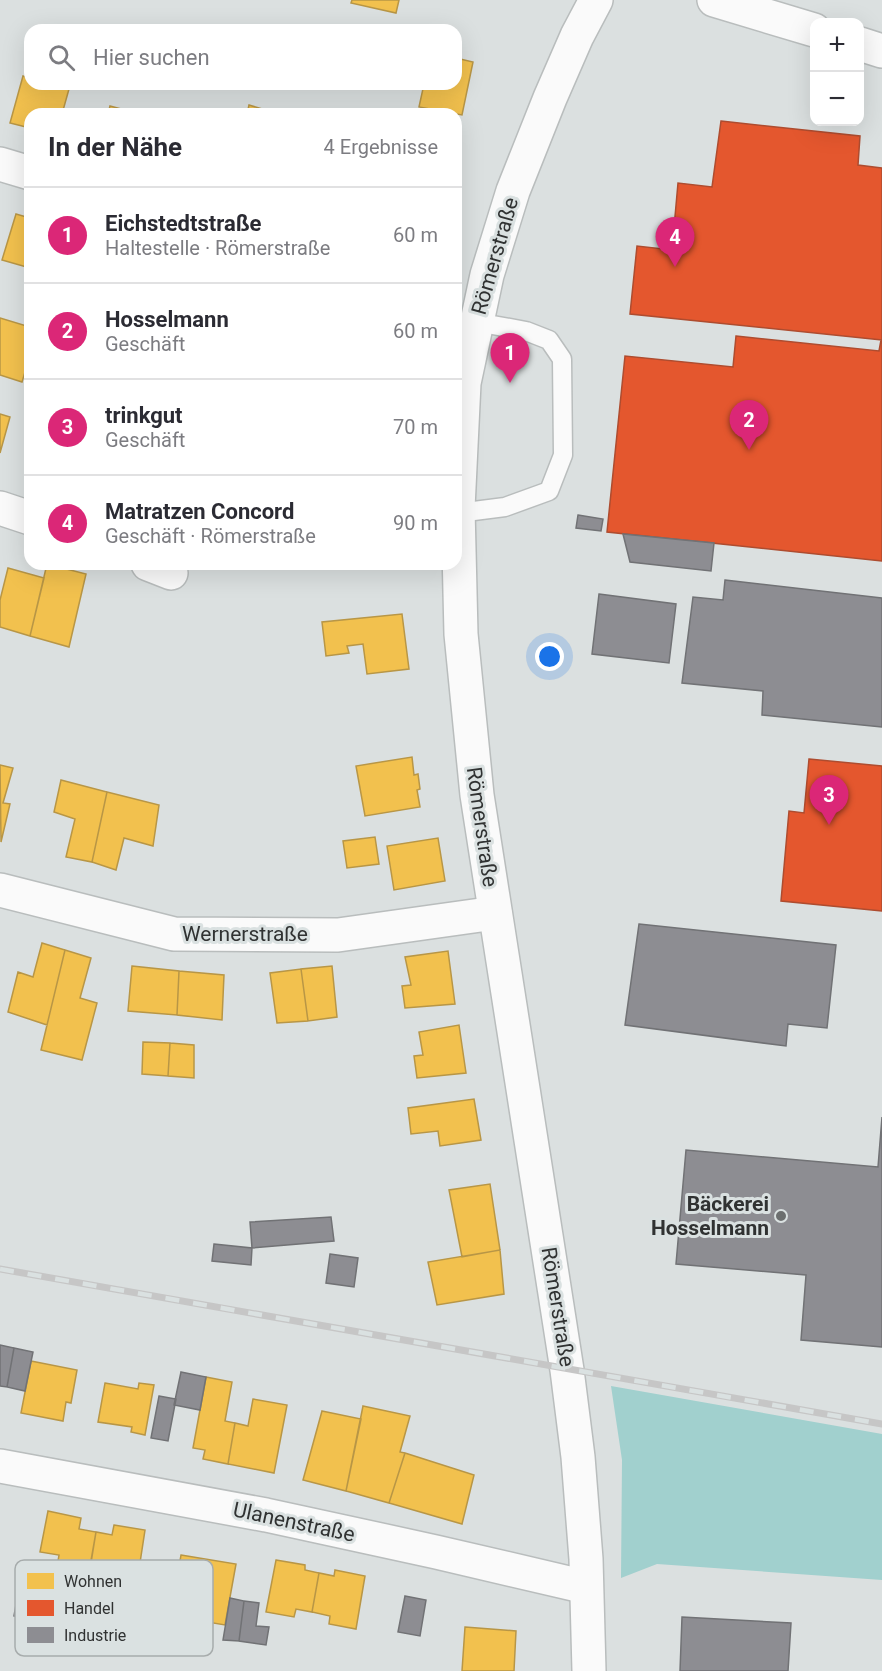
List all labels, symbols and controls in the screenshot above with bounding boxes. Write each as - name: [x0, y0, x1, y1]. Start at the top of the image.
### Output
- map controls: [810, 18, 864, 126]
- button: +: [810, 18, 864, 72]
- search box: [24, 24, 462, 90]
- icon: search: [45, 41, 78, 74]
- text: Hier suchen: [93, 45, 210, 70]
- button: −: [810, 72, 864, 126]
- text: In der Nähe: [48, 132, 182, 162]
- text: 4 Ergebnisse: [324, 135, 438, 159]
- street label: Römerstraße: [467, 195, 523, 317]
- text: Eichstedtstraße: [105, 211, 261, 236]
- pin: 4: [656, 218, 694, 267]
- text: 1: [62, 223, 73, 247]
- text: 60 m: [393, 223, 438, 247]
- text: Haltestelle · Römerstraße: [105, 236, 330, 260]
- text: Hosselmann: [105, 307, 229, 332]
- text: 2: [62, 319, 73, 343]
- text: 60 m: [393, 319, 438, 343]
- text: Geschäft: [105, 332, 185, 356]
- pin: 1: [490, 334, 530, 383]
- pin: 2: [730, 400, 768, 450]
- text: trinkgut: [105, 403, 183, 428]
- text: 3: [62, 415, 73, 439]
- text: 70 m: [393, 415, 438, 439]
- text: Geschäft: [105, 428, 185, 452]
- text: Matratzen Concord: [105, 499, 294, 524]
- text: 4: [62, 511, 73, 535]
- text: 90 m: [393, 511, 438, 535]
- text: Geschäft · Römerstraße: [105, 524, 316, 548]
- your location: [535, 642, 564, 671]
- street label: Römerstraße: [462, 765, 502, 889]
- pin: 3: [810, 776, 848, 825]
- street label: Wernerstraße: [182, 922, 308, 946]
- place label: Bäckerei Hosselmann: [651, 1192, 769, 1240]
- marker: Bäckerei Hosselmann: [774, 1209, 788, 1223]
- street label: Römerstraße: [537, 1245, 579, 1369]
- street label: Ulanenstraße: [231, 1497, 357, 1547]
- legend: [15, 1560, 213, 1656]
- text: Wohnen: [64, 1572, 122, 1591]
- text: Handel: [64, 1599, 114, 1618]
- text: Industrie: [64, 1626, 126, 1645]

